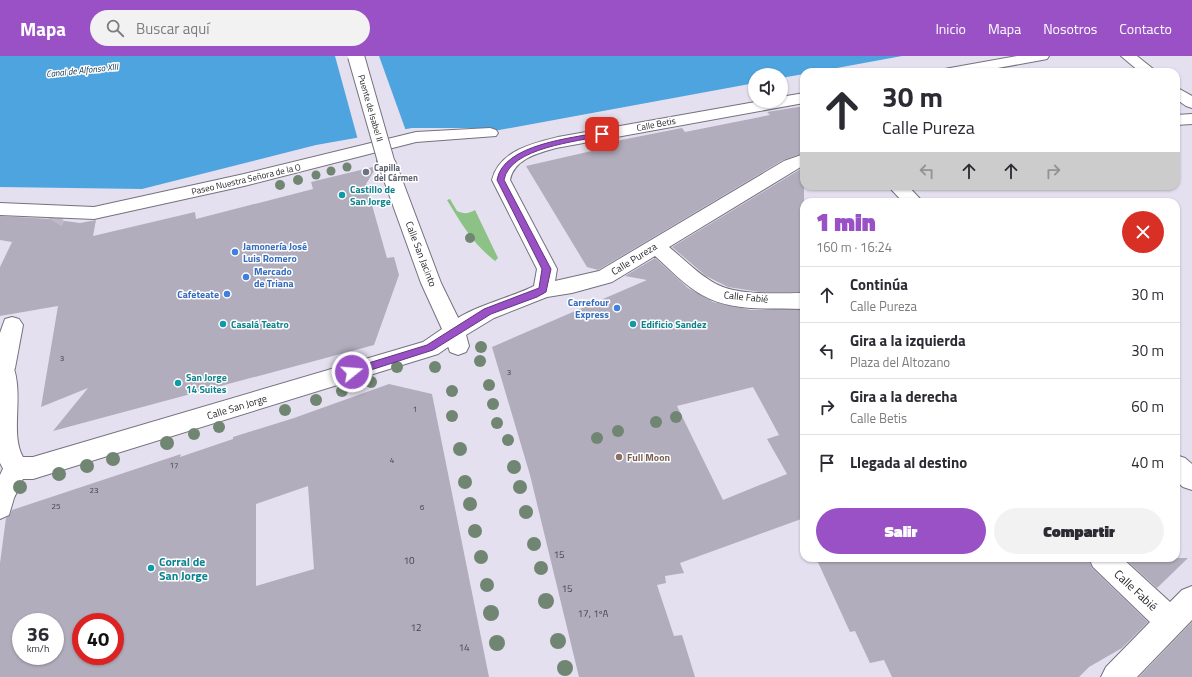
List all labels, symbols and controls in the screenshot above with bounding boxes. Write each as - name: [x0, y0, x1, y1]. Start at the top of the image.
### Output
- search box: [90, 10, 370, 46]
- text: Mapa: [20, 14, 66, 43]
- icon: search: [104, 17, 126, 39]
- text: Buscar aquí: [136, 17, 209, 40]
- text: Inicio: [935, 18, 966, 39]
- text: Mapa: [988, 18, 1021, 39]
- text: Nosotros: [1043, 18, 1097, 39]
- text: Contacto: [1119, 18, 1172, 39]
- water label: Canal de Alfonso XIII: [45, 60, 119, 80]
- map controls: [748, 68, 788, 108]
- button: sound: [748, 68, 788, 108]
- street label: Puente de Isabel II: [355, 73, 387, 143]
- text: 30 m: [882, 75, 943, 118]
- icon: ahead: [816, 84, 868, 136]
- street label: Calle Betis: [635, 114, 677, 134]
- text: Calle Pureza: [882, 114, 975, 141]
- pin: [585, 117, 619, 151]
- icon: arrive: [591, 123, 613, 145]
- street label: Paseo Nuestra Señora de la O: [190, 160, 302, 198]
- icon: left: [916, 160, 938, 182]
- icon: ahead: [958, 160, 980, 182]
- icon: ahead: [1000, 160, 1022, 182]
- icon: right: [1042, 160, 1064, 182]
- place label: Capilla del Cármen: [374, 161, 418, 184]
- marker: Capilla del Cármen: [361, 167, 371, 177]
- place label: Castillo de San Jorge: [350, 182, 395, 209]
- marker: Castillo de San Jorge: [337, 190, 347, 200]
- text: 1 min: [816, 204, 876, 240]
- button: close: [1122, 211, 1164, 253]
- street label: Calle San Jacinto: [402, 219, 440, 289]
- text: 160 m · 16:24: [816, 237, 892, 257]
- place label: Jamonería José Luis Romero: [243, 239, 307, 266]
- street label: Calle Pureza: [608, 239, 660, 279]
- marker: Jamonería José Luis Romero: [230, 247, 240, 257]
- place label: Mercado de Triana: [254, 264, 294, 291]
- marker: Mercado de Triana: [241, 272, 251, 282]
- text: Continúa: [850, 273, 908, 296]
- text: 30 m: [1131, 283, 1164, 306]
- icon: ahead: [816, 284, 838, 306]
- place label: Cafeteate: [177, 287, 219, 302]
- street label: Calle Fabié: [723, 287, 769, 307]
- marker: Cafeteate: [222, 289, 232, 299]
- place label: Carrefour Express: [568, 295, 609, 322]
- text: Calle Pureza: [850, 296, 917, 316]
- marker: Carrefour Express: [612, 303, 622, 313]
- place label: Casalá Teatro: [231, 317, 289, 332]
- place label: Edificio Sandez: [641, 317, 707, 332]
- marker: Casalá Teatro: [218, 319, 228, 329]
- marker: Edificio Sandez: [628, 319, 638, 329]
- text: Gira a la izquierda: [850, 329, 966, 352]
- text: 30 m: [1131, 339, 1164, 362]
- icon: left: [816, 340, 838, 362]
- position arrow: [331, 351, 373, 393]
- house number: 3: [60, 352, 64, 364]
- text: Plaza del Altozano: [850, 352, 950, 372]
- house number: 3: [507, 366, 511, 378]
- place label: San Jorge 14 Suites: [186, 370, 227, 397]
- marker: San Jorge 14 Suites: [173, 378, 183, 388]
- text: Gira a la derecha: [850, 385, 957, 408]
- street label: Calle San Jorge: [205, 391, 269, 423]
- text: 60 m: [1131, 395, 1164, 418]
- icon: right: [816, 396, 838, 418]
- house number: 1: [413, 403, 417, 415]
- text: Calle Betis: [850, 408, 907, 428]
- place label: Full Moon: [627, 450, 670, 465]
- text: Llegada al destino: [850, 451, 967, 474]
- text: 40 m: [1131, 451, 1164, 474]
- marker: Full Moon: [614, 452, 624, 462]
- icon: arrive: [816, 452, 838, 474]
- house number: 4: [390, 454, 395, 466]
- house number: 17: [170, 459, 178, 471]
- house number: 23: [90, 484, 98, 496]
- house number: 25: [52, 500, 61, 512]
- house number: 6: [420, 501, 425, 513]
- button: Salir: [816, 508, 986, 554]
- button: Compartir: [994, 508, 1164, 554]
- house number: 15: [553, 547, 565, 562]
- place label: Corral de San Jorge: [159, 552, 208, 585]
- house number: 10: [403, 553, 415, 568]
- marker: Corral de San Jorge: [146, 563, 156, 573]
- street label: Calle Fabié: [1110, 565, 1162, 615]
- house number: 15: [561, 581, 573, 596]
- house number: 17, 1ºA: [578, 606, 609, 621]
- speed limit sign: 40: [72, 613, 124, 665]
- text: 36: [27, 618, 49, 649]
- house number: 12: [410, 620, 422, 635]
- house number: 14: [458, 640, 470, 655]
- text: km/h: [27, 641, 49, 656]

